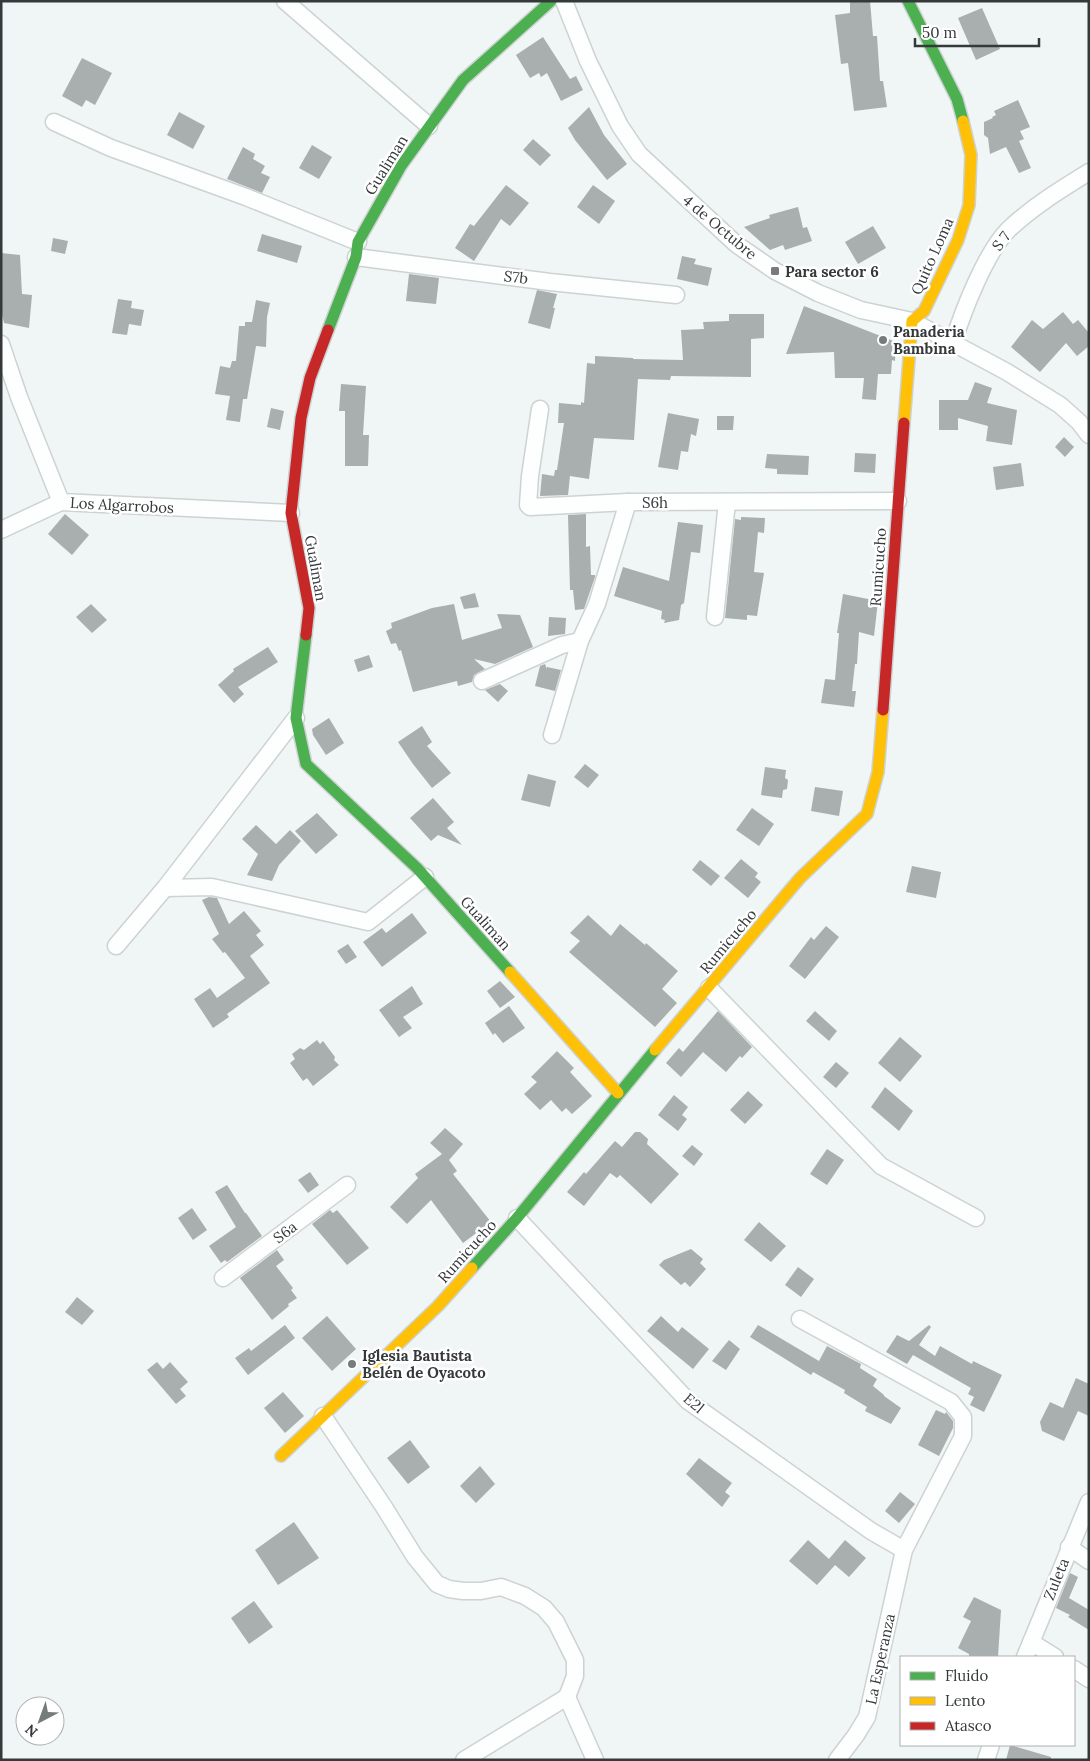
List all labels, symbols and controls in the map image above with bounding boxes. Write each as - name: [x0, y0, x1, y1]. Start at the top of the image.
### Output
- scale bar: [915, 15, 1039, 47]
- text: 50 m: [922, 23, 957, 42]
- street label: Gualiman: [360, 132, 412, 198]
- street label: 4 de Octubre: [679, 191, 761, 263]
- street label: Quito Loma: [907, 214, 958, 298]
- street label: S 7: [988, 227, 1014, 254]
- place label: Para sector 6: [785, 262, 879, 281]
- marker: Para sector 6: [769, 265, 781, 277]
- street label: S7b: [503, 266, 529, 288]
- place label: Panaderia Bambina: [893, 322, 965, 358]
- marker: Panaderia Bambina: [877, 334, 889, 346]
- street label: Los Algarrobos: [70, 493, 174, 517]
- street label: S6h: [642, 493, 668, 512]
- street label: Rumicucho: [866, 527, 890, 607]
- street label: Gualiman: [301, 534, 331, 602]
- street label: Gualiman: [457, 892, 515, 954]
- street label: Rumicucho: [695, 905, 761, 977]
- street label: Rumicucho: [434, 1215, 501, 1287]
- street label: S6a: [269, 1217, 301, 1247]
- place label: Iglesia Bautista Belén de Oyacoto: [362, 1346, 486, 1382]
- marker: Iglesia Bautista Belén de Oyacoto: [346, 1358, 358, 1370]
- street label: E2l: [680, 1389, 708, 1417]
- street label: Zuleta: [1039, 1555, 1073, 1603]
- street label: La Esperanza: [861, 1611, 899, 1706]
- legend: [900, 1656, 1075, 1746]
- text: Fluido: [945, 1666, 988, 1685]
- text: Lento: [945, 1691, 986, 1710]
- north arrow: [15, 1696, 65, 1746]
- text: Atasco: [944, 1716, 992, 1735]
- text: N: [21, 1720, 41, 1741]

